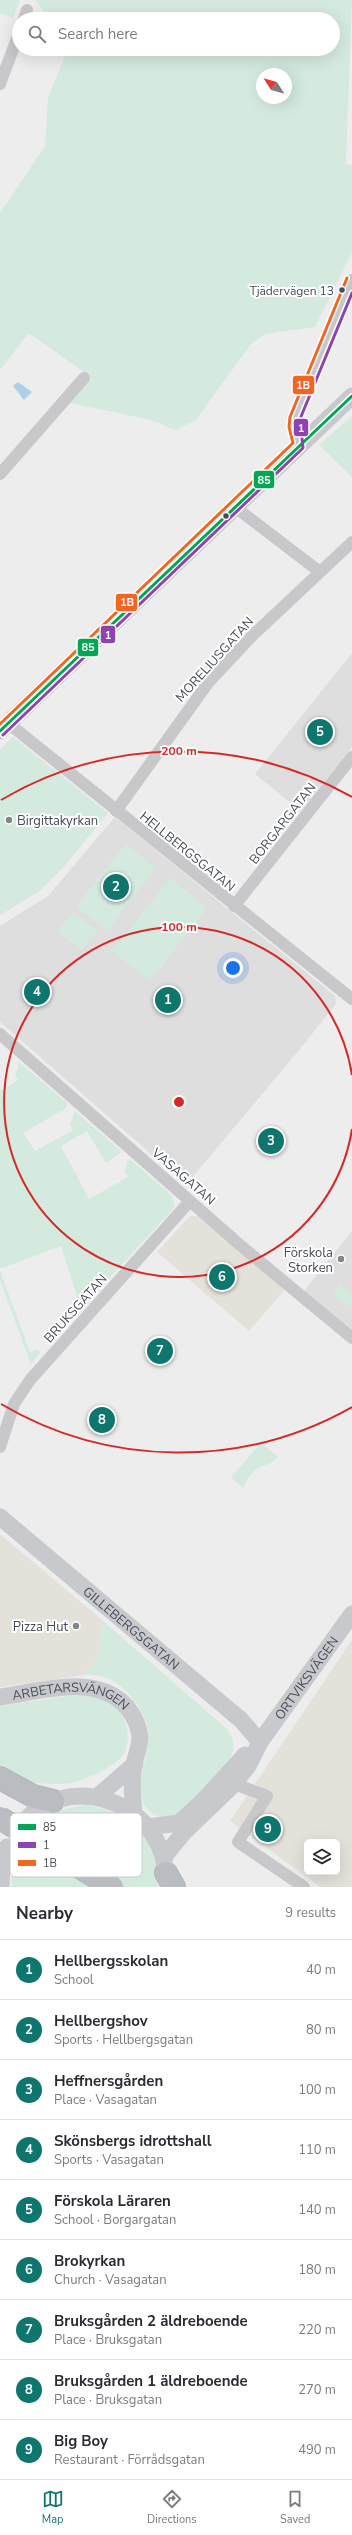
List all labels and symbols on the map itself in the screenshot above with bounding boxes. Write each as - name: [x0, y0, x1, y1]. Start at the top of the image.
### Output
- north arrow: [256, 68, 292, 104]
- place label: Tjädervägen 13: [249, 283, 334, 299]
- marker: Tjädervägen 13: [337, 285, 347, 295]
- line badge: 1B: [292, 375, 315, 395]
- text: 1B: [296, 378, 310, 393]
- line badge: 1: [293, 418, 309, 437]
- text: 1: [298, 421, 304, 436]
- line badge: 85: [253, 470, 275, 489]
- text: 85: [257, 473, 271, 488]
- unlabelled marker: [221, 511, 231, 521]
- line badge: 1B: [115, 593, 138, 612]
- text: 1B: [120, 595, 134, 610]
- street label: MORELIUSGATAN: [172, 613, 258, 706]
- line badge: 1: [100, 625, 116, 644]
- text: 1: [105, 628, 111, 643]
- line badge: 85: [77, 638, 99, 657]
- text: 85: [81, 640, 95, 655]
- pin: 5: [307, 717, 333, 747]
- text: 200 m: [161, 743, 197, 759]
- street label: BORGARGATAN: [245, 779, 320, 868]
- street label: HELLBERGSGATAN: [136, 808, 239, 896]
- place label: Birgittakyrkan: [17, 812, 98, 830]
- marker: Birgittakyrkan: [4, 815, 14, 825]
- pin: 2: [103, 872, 129, 902]
- text: 100 m: [161, 919, 197, 935]
- your location: [223, 958, 243, 978]
- pin: 4: [24, 977, 50, 1007]
- pin: 1: [155, 985, 181, 1015]
- centre of rings: [172, 1095, 186, 1109]
- pin: 3: [258, 1126, 284, 1156]
- street label: VASAGATAN: [147, 1143, 219, 1209]
- place label: Förskola Storken: [284, 1244, 333, 1277]
- marker: Förskola Storken: [336, 1254, 346, 1264]
- pin: 6: [209, 1262, 235, 1292]
- street label: BRUKSGATAN: [40, 1270, 111, 1347]
- pin: 7: [147, 1336, 173, 1366]
- pin: 8: [89, 1405, 115, 1435]
- street label: GILLEBERGSGATAN: [79, 1583, 183, 1674]
- place label: Pizza Hut: [13, 1618, 68, 1636]
- marker: Pizza Hut: [71, 1621, 81, 1631]
- street label: ORTVIKSVÄGEN: [271, 1633, 343, 1724]
- street label: ARBETARSVÄNGEN: [11, 1678, 133, 1714]
- legend: [10, 1813, 142, 1877]
- pin: 9: [255, 1814, 281, 1844]
- text: 85: [43, 1820, 57, 1835]
- text: 1: [43, 1838, 50, 1853]
- text: 1B: [43, 1856, 57, 1871]

